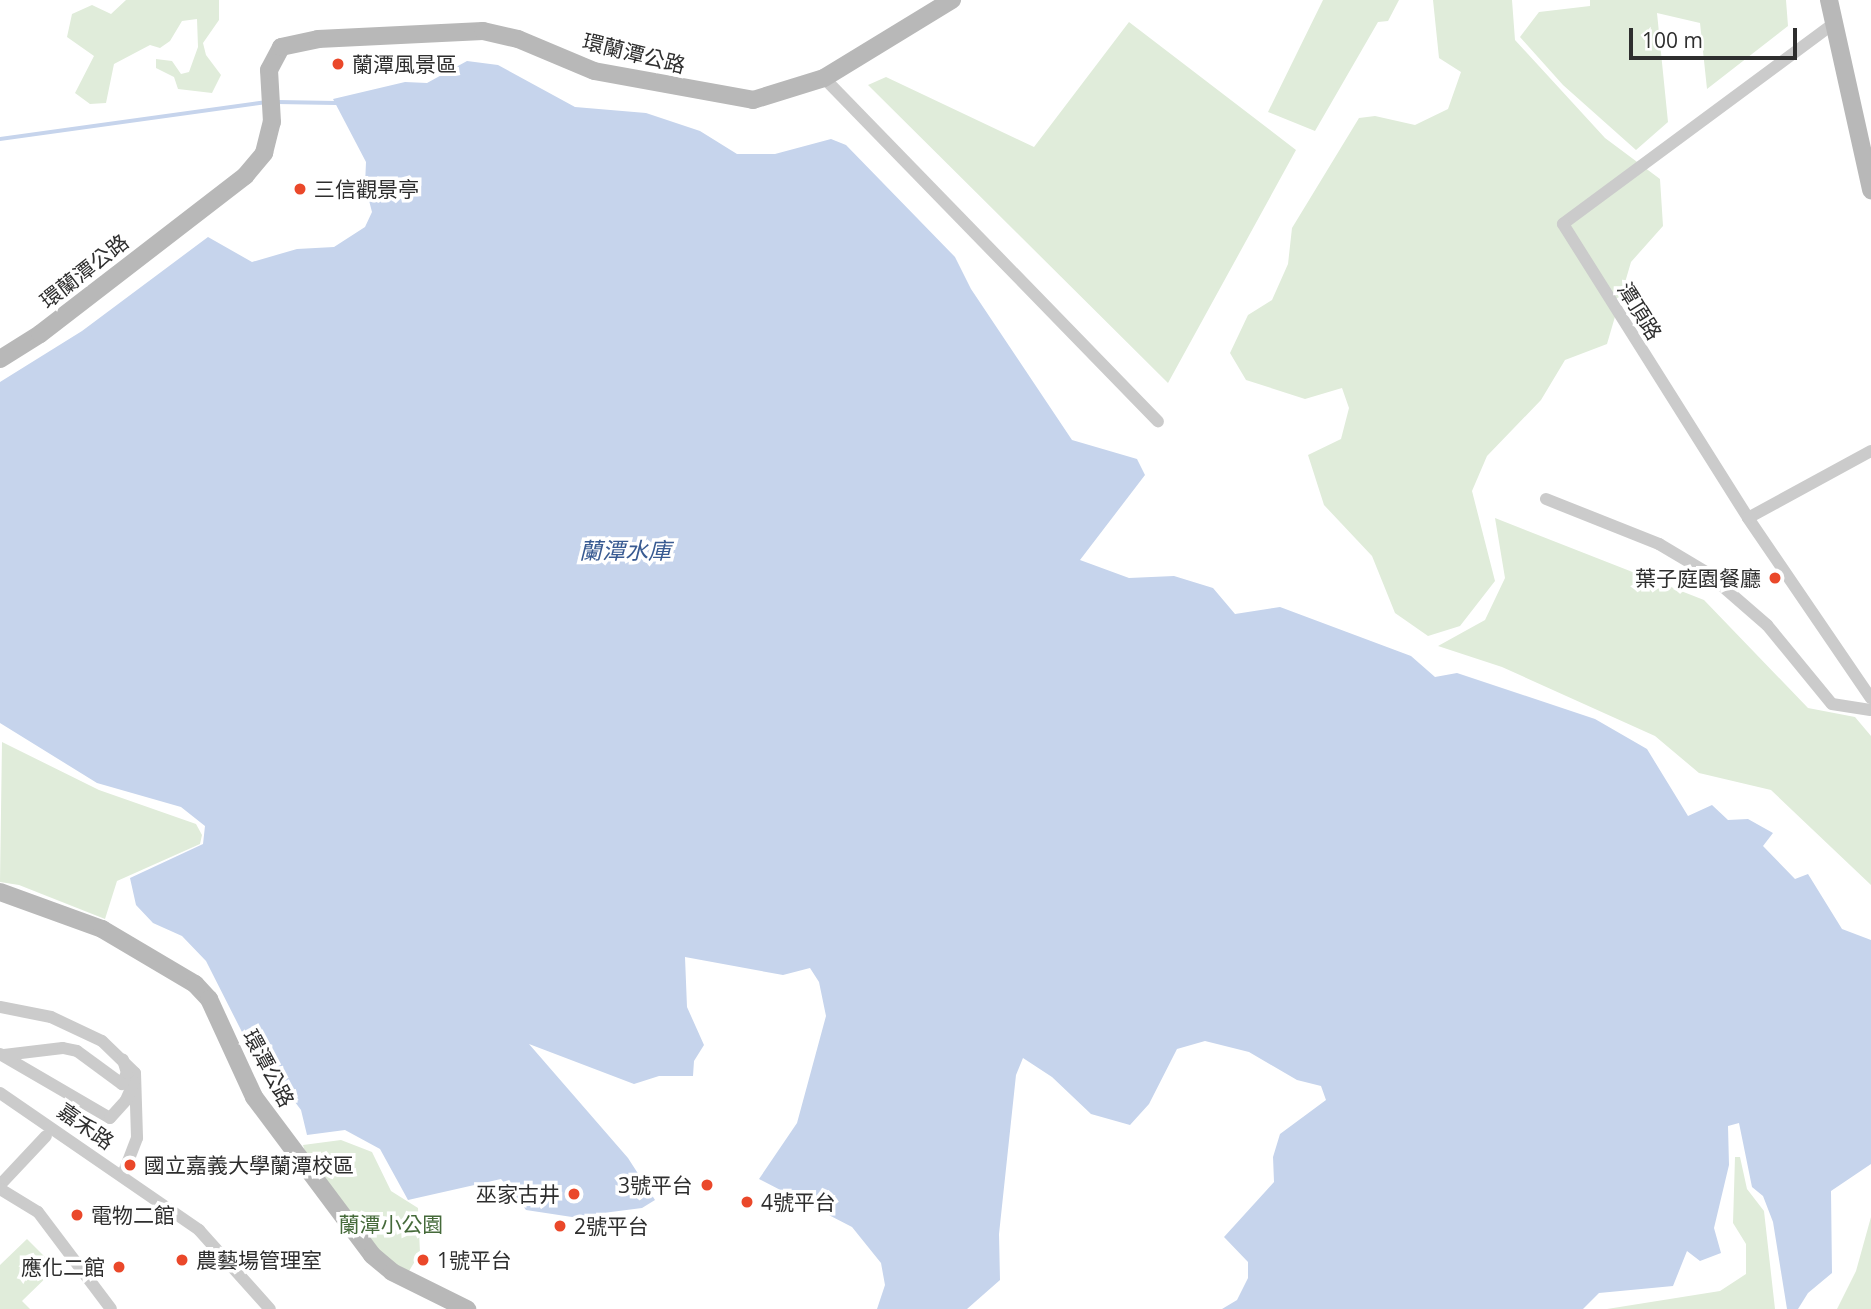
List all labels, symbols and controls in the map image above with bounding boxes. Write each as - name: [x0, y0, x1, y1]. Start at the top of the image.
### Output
- scale bar: [1633, 14, 1801, 58]
- text: 100 m: [1642, 26, 1703, 54]
- street label: 環蘭潭公路: [580, 28, 688, 78]
- place label: 蘭潭風景區: [352, 51, 457, 77]
- marker: 蘭潭風景區: [330, 56, 346, 72]
- place label: 三信觀景亭: [314, 176, 419, 202]
- marker: 三信觀景亭: [292, 181, 308, 197]
- street label: 環蘭潭公路: [35, 229, 133, 313]
- street label: 潭頂路: [1613, 278, 1667, 344]
- water label: 蘭潭水庫: [579, 536, 671, 564]
- place label: 葉子庭園餐廳: [1635, 565, 1761, 591]
- marker: 葉子庭園餐廳: [1767, 570, 1783, 586]
- street label: 環潭公路: [238, 1025, 300, 1111]
- street label: 嘉禾路: [53, 1098, 119, 1154]
- place label: 國立嘉義大學蘭潭校區: [144, 1152, 354, 1178]
- marker: 國立嘉義大學蘭潭校區: [122, 1157, 138, 1173]
- place label: 3號平台: [618, 1172, 693, 1198]
- marker: 3號平台: [699, 1177, 715, 1193]
- place label: 巫家古井: [476, 1181, 560, 1207]
- marker: 巫家古井: [566, 1186, 582, 1202]
- place label: 4號平台: [761, 1189, 836, 1215]
- marker: 4號平台: [739, 1194, 755, 1210]
- place label: 電物二館: [91, 1202, 175, 1228]
- marker: 電物二館: [69, 1207, 85, 1223]
- park label: 蘭潭小公園: [339, 1211, 443, 1237]
- place label: 2號平台: [574, 1213, 649, 1239]
- marker: 2號平台: [552, 1218, 568, 1234]
- place label: 農藝場管理室: [196, 1247, 322, 1273]
- place label: 1號平台: [437, 1247, 512, 1273]
- marker: 農藝場管理室: [174, 1252, 190, 1268]
- marker: 1號平台: [415, 1252, 431, 1268]
- place label: 應化二館: [21, 1254, 105, 1280]
- marker: 應化二館: [111, 1259, 127, 1275]

